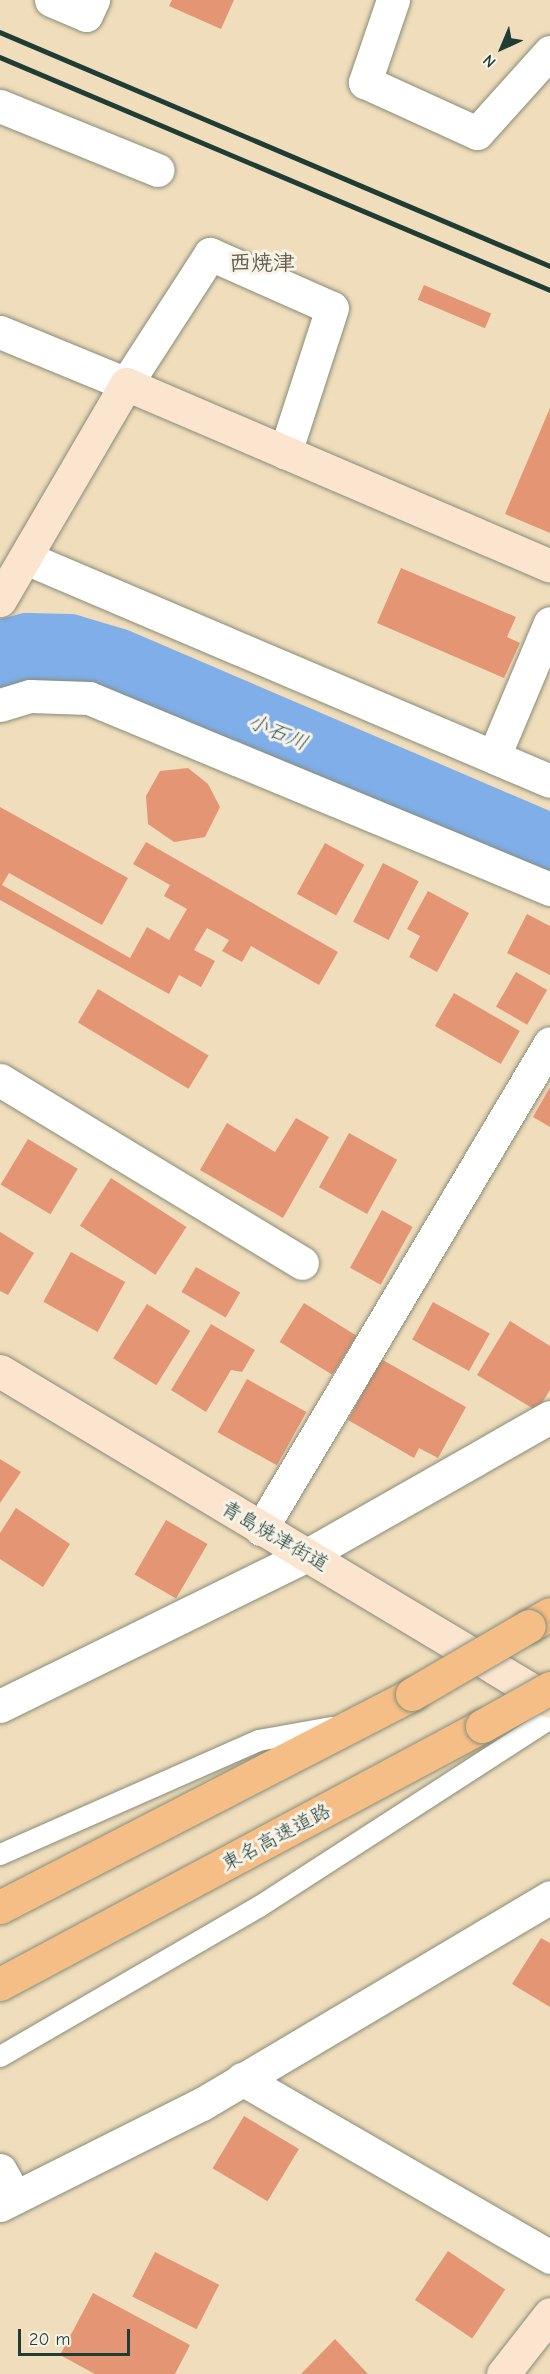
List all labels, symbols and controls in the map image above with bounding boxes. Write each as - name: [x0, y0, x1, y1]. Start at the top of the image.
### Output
- north arrow: [472, 18, 532, 78]
- text: N: [479, 51, 500, 71]
- district label: 西焼津: [229, 251, 295, 277]
- water label: 小石川: [244, 708, 312, 756]
- street label: 青島焼津街道: [217, 1496, 333, 1576]
- street label: 東名高速道路: [217, 1798, 335, 1876]
- scale bar: [21, 2317, 134, 2355]
- text: 20 m: [29, 2329, 70, 2350]

